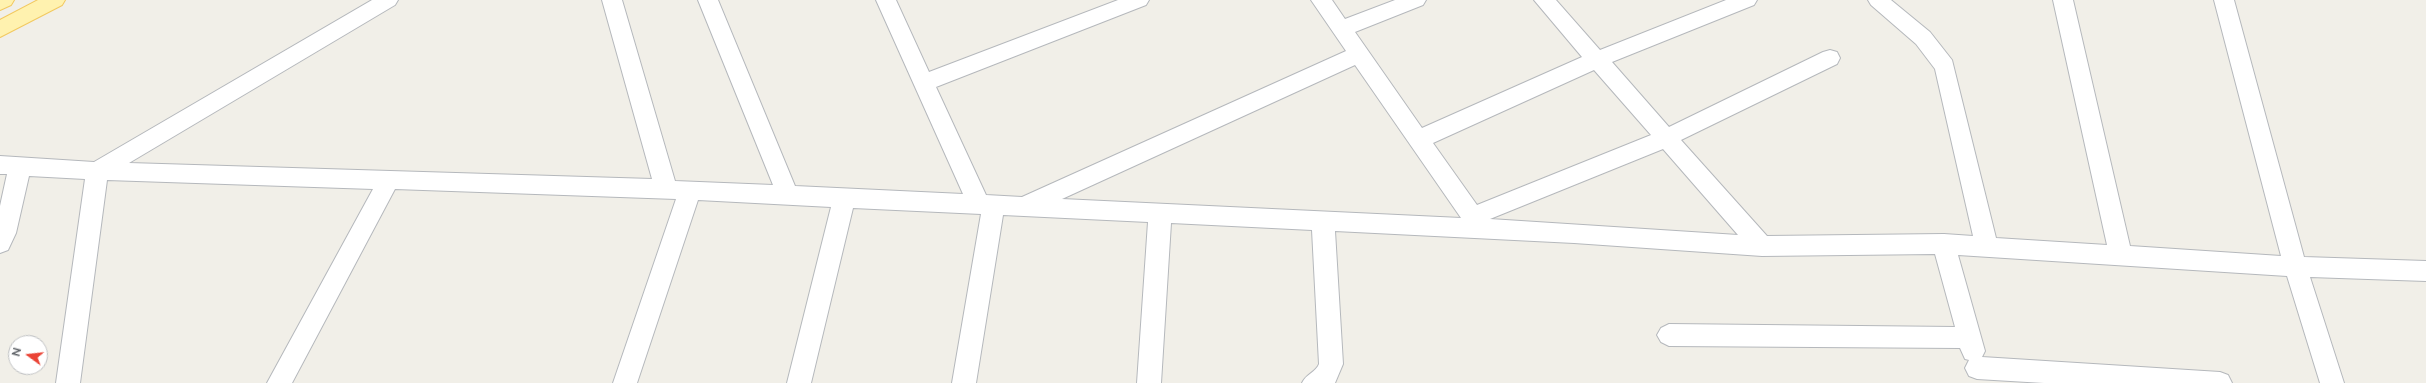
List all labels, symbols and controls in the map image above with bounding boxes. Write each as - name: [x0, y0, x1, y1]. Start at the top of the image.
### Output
- north arrow: [8, 335, 48, 375]
- text: N: [10, 346, 24, 358]

